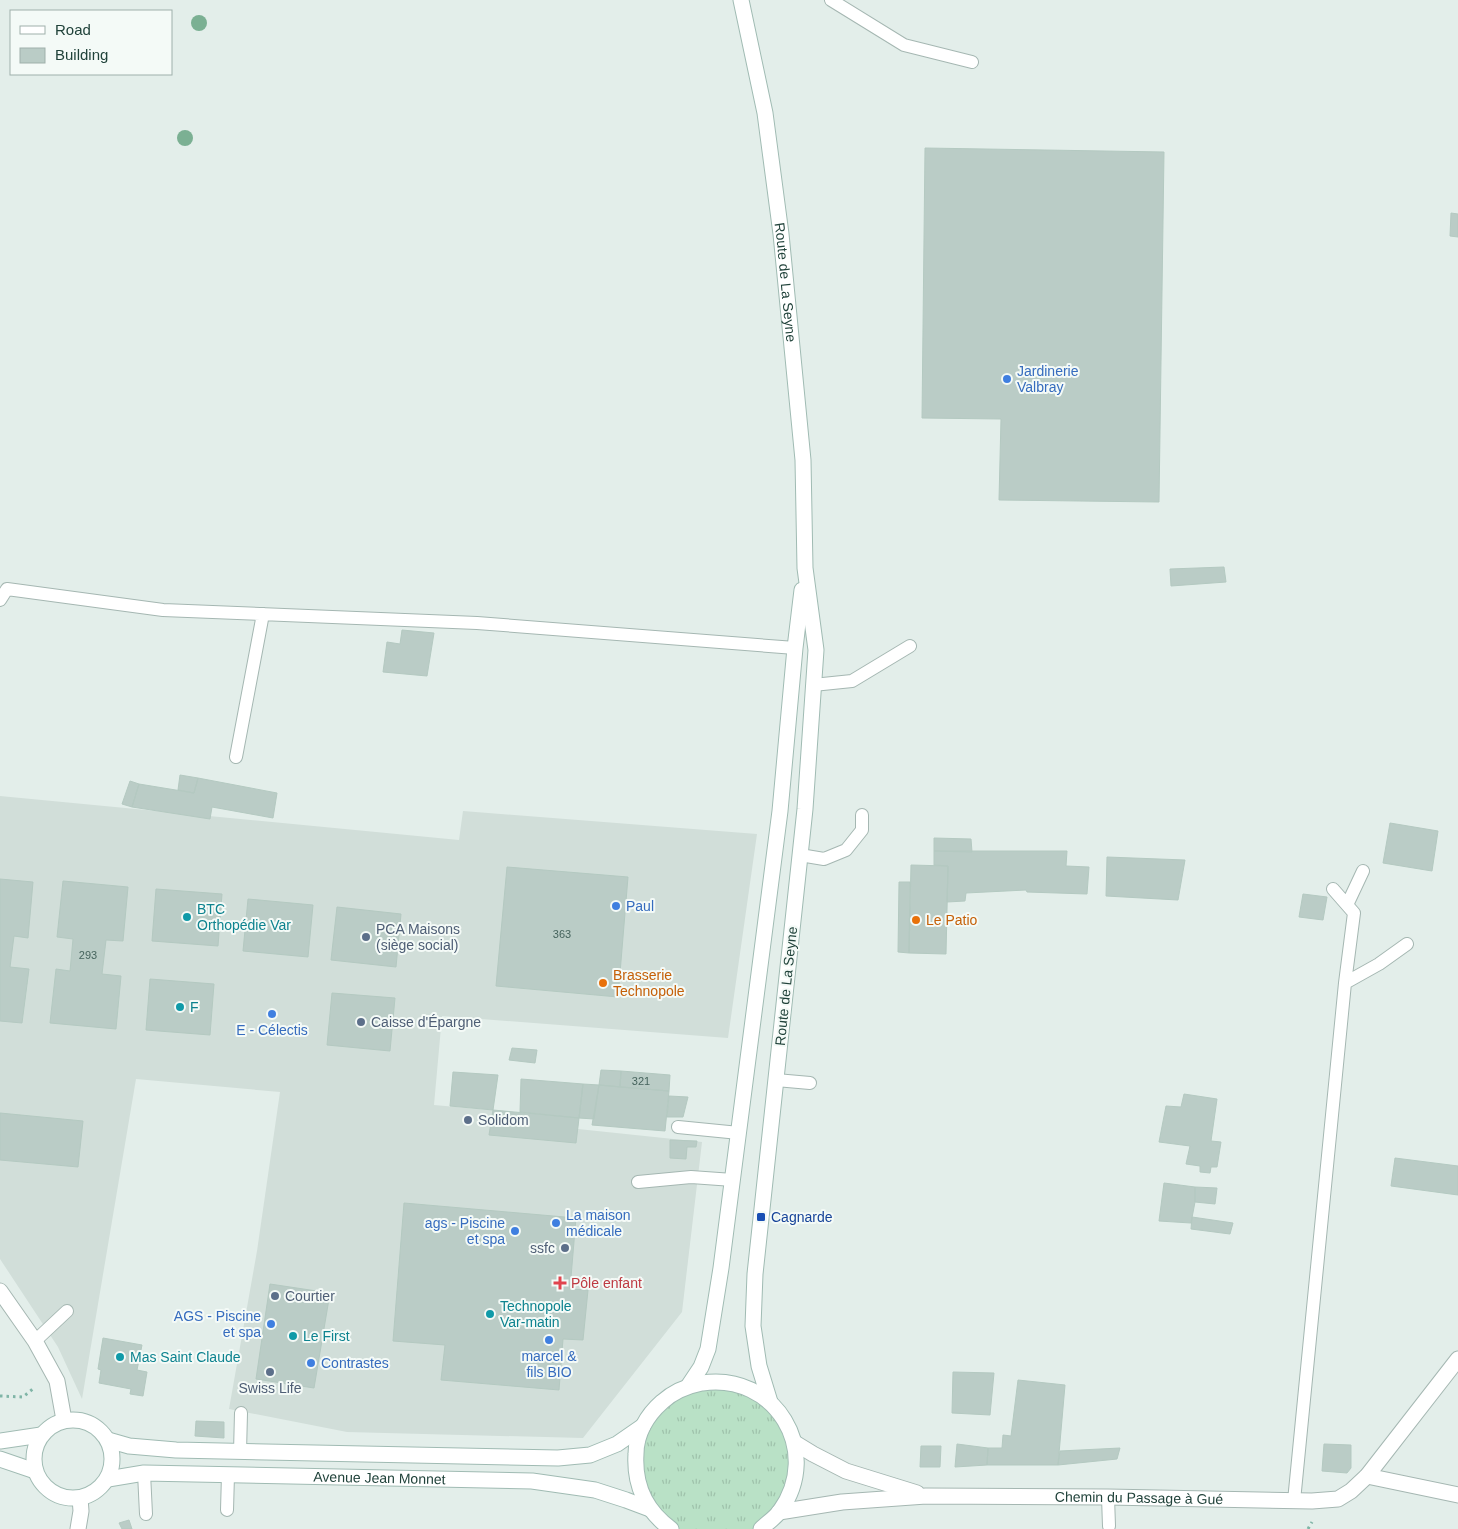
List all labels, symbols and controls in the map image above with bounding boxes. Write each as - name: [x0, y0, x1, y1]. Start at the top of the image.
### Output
- legend: [10, 10, 172, 75]
- text: Road: [55, 21, 91, 38]
- text: Building: [55, 46, 108, 63]
- street label: Route de La Seyne: [772, 221, 799, 343]
- place label: Jardinerie Valbray: [1017, 363, 1079, 395]
- marker: Jardinerie Valbray: [1001, 373, 1013, 385]
- place label: Paul: [626, 898, 654, 914]
- marker: Paul: [610, 900, 622, 912]
- place label: BTC Orthopédie Var: [197, 901, 291, 933]
- marker: BTC Orthopédie Var: [181, 911, 193, 923]
- place label: Le Patio: [926, 912, 978, 928]
- marker: Le Patio: [910, 914, 922, 926]
- place label: PCA Maisons (siège social): [376, 921, 460, 953]
- street label: Route de La Seyne: [772, 925, 800, 1046]
- house number: 363: [553, 928, 571, 940]
- marker: PCA Maisons (siège social): [360, 931, 372, 943]
- house number: 293: [79, 949, 97, 961]
- place label: Brasserie Technopole: [613, 967, 685, 999]
- marker: Brasserie Technopole: [597, 977, 609, 989]
- place label: F: [190, 999, 199, 1015]
- marker: F: [174, 1001, 186, 1013]
- marker: E - Célectis: [266, 1008, 278, 1020]
- place label: Caisse d'Épargne: [371, 1014, 481, 1030]
- marker: Caisse d'Épargne: [355, 1016, 367, 1028]
- place label: E - Célectis: [236, 1022, 308, 1038]
- house number: 321: [632, 1075, 650, 1087]
- place label: Solidom: [478, 1112, 529, 1128]
- marker: Solidom: [462, 1114, 474, 1126]
- place label: La maison médicale: [566, 1207, 631, 1239]
- place label: Cagnarde: [771, 1209, 833, 1225]
- marker: Cagnarde: [755, 1211, 767, 1223]
- place label: ags - Piscine et spa: [425, 1215, 505, 1247]
- marker: La maison médicale: [550, 1217, 562, 1229]
- marker: ags - Piscine et spa: [509, 1225, 521, 1237]
- place label: ssfc: [530, 1240, 555, 1256]
- marker: ssfc: [559, 1242, 571, 1254]
- place label: Pôle enfant: [571, 1275, 642, 1291]
- marker: Pôle enfant: [553, 1276, 567, 1290]
- place label: Courtier: [285, 1288, 335, 1304]
- marker: Courtier: [269, 1290, 281, 1302]
- place label: Technopole Var-matin: [500, 1298, 572, 1330]
- place label: AGS - Piscine et spa: [174, 1308, 261, 1340]
- marker: Technopole Var-matin: [484, 1308, 496, 1320]
- marker: AGS - Piscine et spa: [265, 1318, 277, 1330]
- place label: Le First: [303, 1328, 350, 1344]
- marker: Le First: [287, 1330, 299, 1342]
- marker: marcel & fils BIO: [543, 1334, 555, 1346]
- place label: marcel & fils BIO: [521, 1348, 577, 1380]
- place label: Mas Saint Claude: [130, 1349, 241, 1365]
- marker: Mas Saint Claude: [114, 1351, 126, 1363]
- place label: Contrastes: [321, 1355, 389, 1371]
- marker: Contrastes: [305, 1357, 317, 1369]
- marker: Swiss Life: [264, 1366, 276, 1378]
- place label: Swiss Life: [238, 1380, 302, 1396]
- street label: Avenue Jean Monnet: [313, 1468, 446, 1487]
- street label: Chemin du Passage à Gué: [1055, 1489, 1223, 1507]

